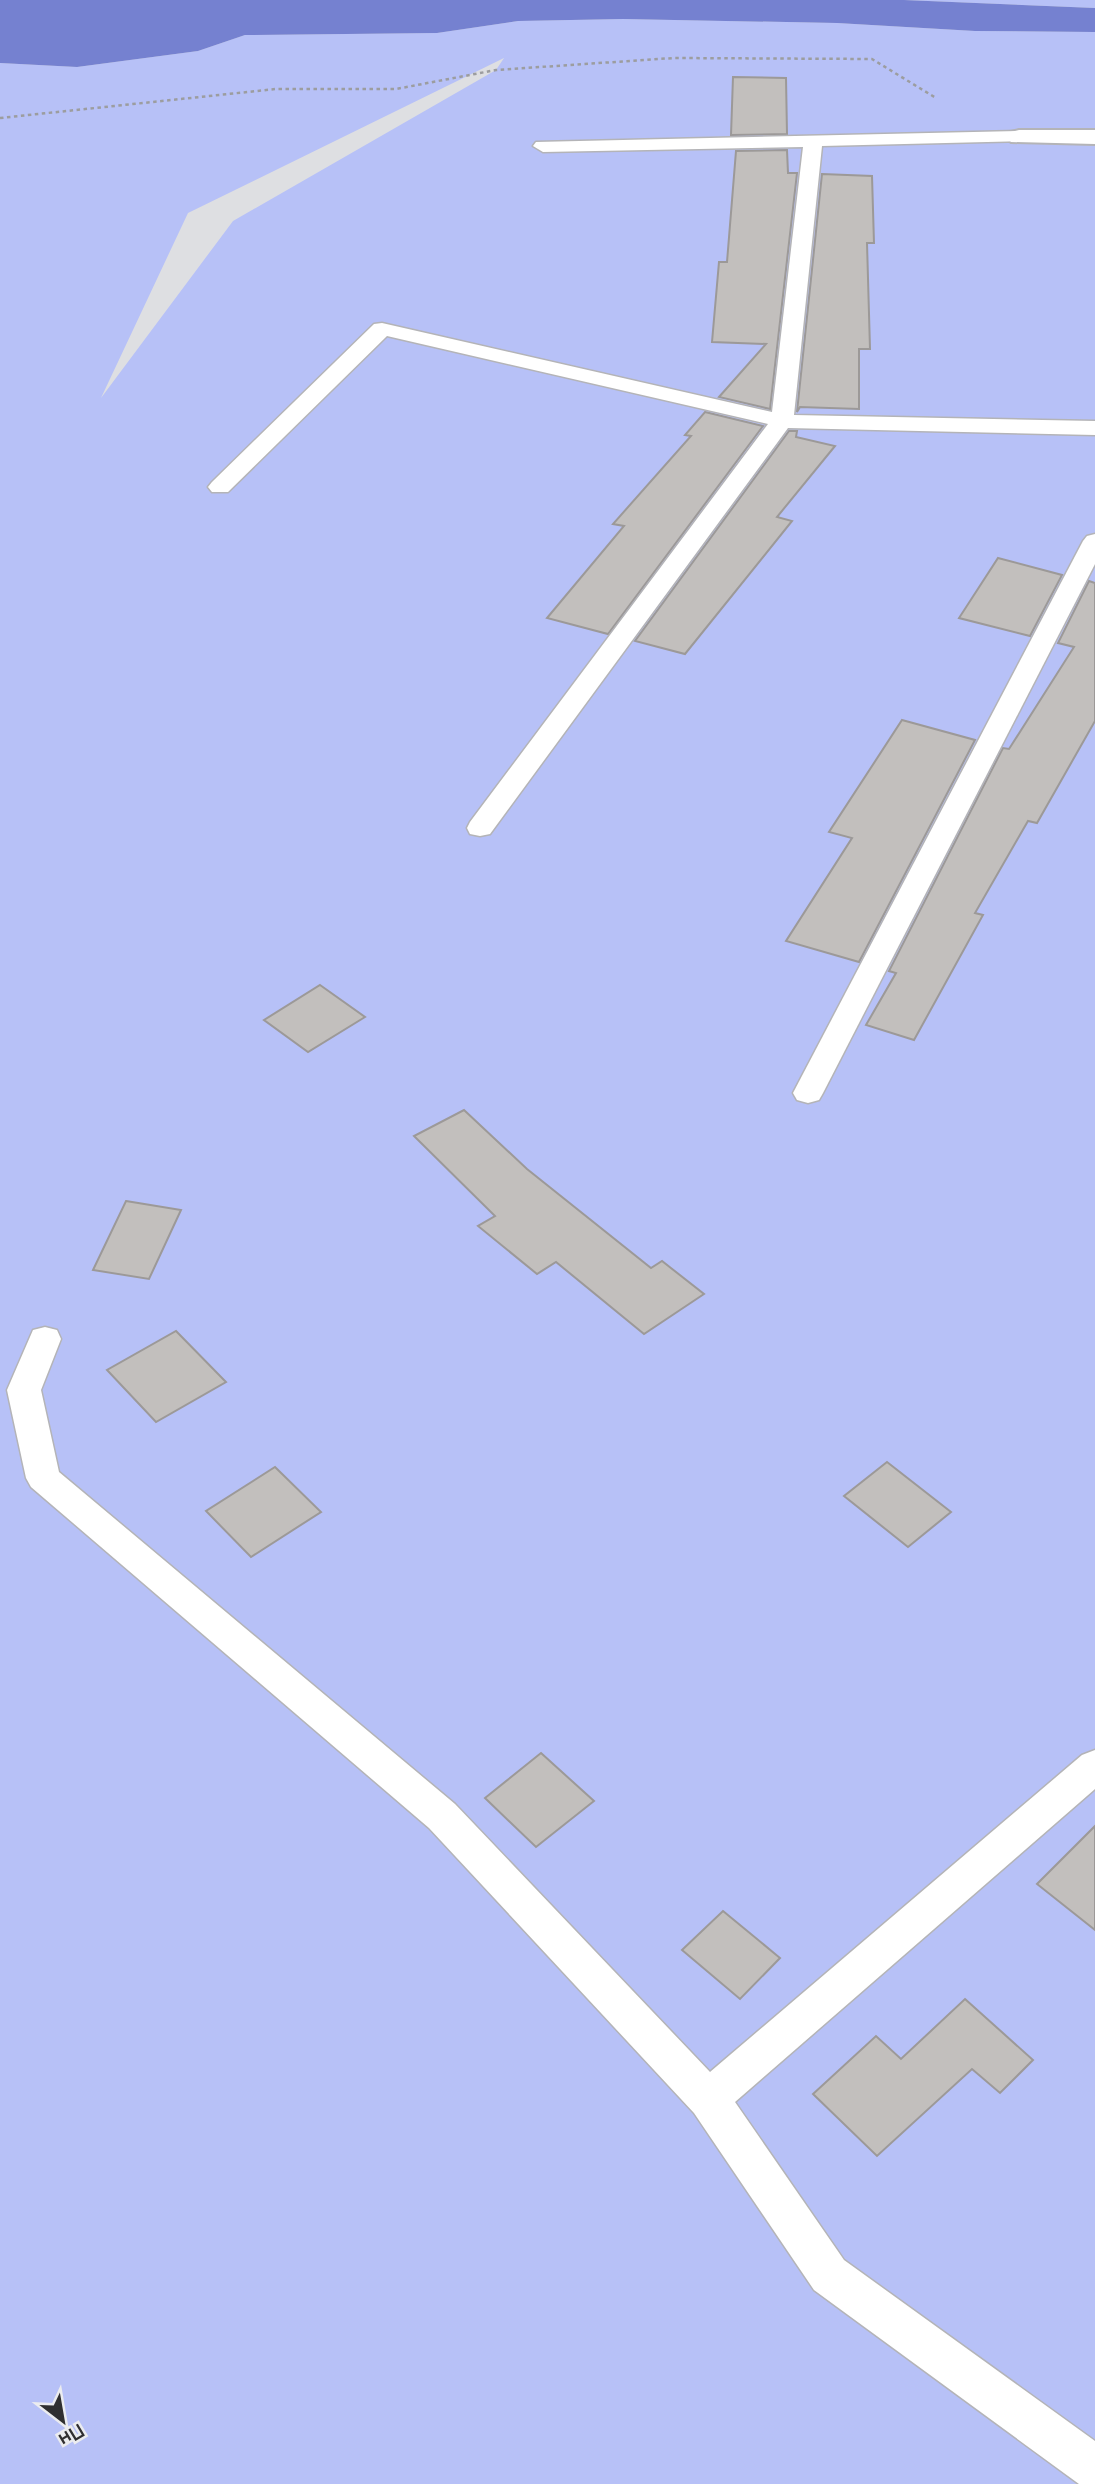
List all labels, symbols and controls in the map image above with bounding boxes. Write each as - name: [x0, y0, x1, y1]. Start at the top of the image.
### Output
- north arrow: [28, 2386, 98, 2456]
- text: Пн: [54, 2418, 89, 2453]

